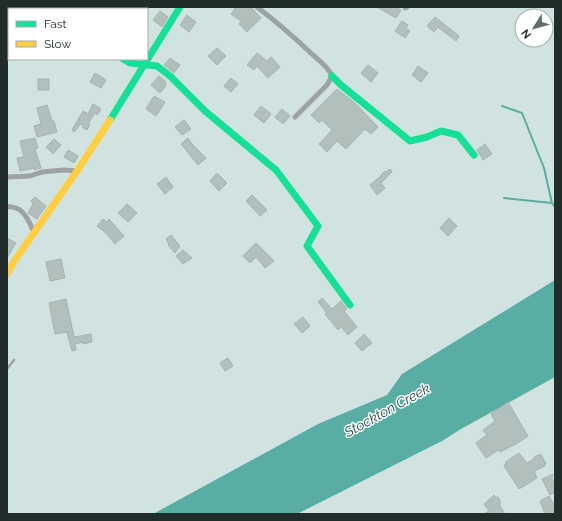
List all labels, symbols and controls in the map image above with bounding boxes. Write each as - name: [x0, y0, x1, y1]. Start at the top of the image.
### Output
- legend: [8, 8, 148, 60]
- north arrow: [514, 8, 554, 48]
- text: Fast: [44, 17, 67, 31]
- text: N: [519, 26, 534, 41]
- text: Slow: [44, 37, 71, 51]
- water label: Stockton Creek: [341, 380, 433, 441]

